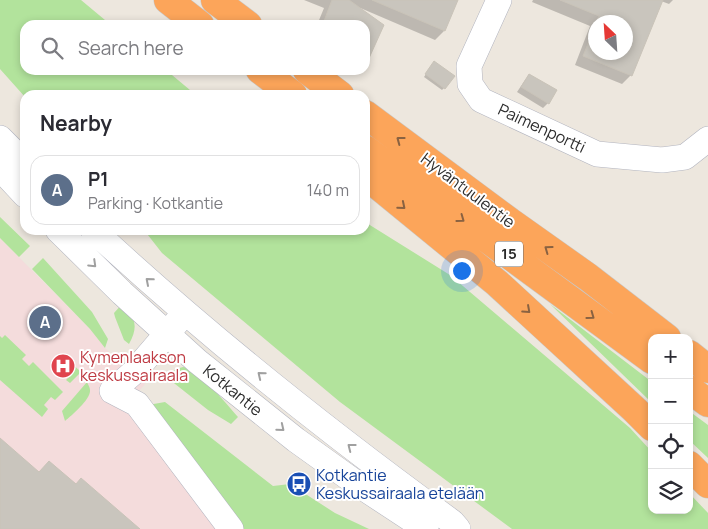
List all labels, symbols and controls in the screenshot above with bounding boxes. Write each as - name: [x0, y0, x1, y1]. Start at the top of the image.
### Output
- north arrow: [588, 15, 633, 60]
- search box: [20, 20, 370, 75]
- icon: search: [38, 34, 66, 62]
- text: Search here: [78, 35, 184, 61]
- street label: Paimenportti: [495, 98, 589, 158]
- text: Nearby: [40, 109, 112, 137]
- one-way arrow: [397, 137, 406, 145]
- street label: Hyväntuulentie: [416, 147, 520, 233]
- text: P1: [88, 166, 108, 192]
- text: A: [52, 179, 62, 201]
- text: 140 m: [307, 179, 349, 201]
- text: Parking · Kotkantie: [88, 192, 223, 214]
- one-way arrow: [397, 201, 406, 210]
- one-way arrow: [455, 213, 464, 223]
- road number: 15: [495, 242, 523, 266]
- one-way arrow: [544, 246, 554, 255]
- one-way arrow: [87, 258, 96, 267]
- your location: [449, 258, 475, 284]
- one-way arrow: [145, 278, 154, 287]
- pin: A: [29, 303, 61, 341]
- one-way arrow: [522, 304, 531, 313]
- one-way arrow: [585, 310, 595, 319]
- map controls: [648, 334, 693, 514]
- button: +: [648, 334, 693, 379]
- place label: Kymenlaakson keskussairaala: [80, 346, 188, 386]
- hospital icon: Kymenlaakson keskussairaala: [50, 353, 76, 379]
- street label: Kotkantie: [199, 359, 267, 421]
- one-way arrow: [258, 373, 267, 381]
- button: −: [648, 379, 693, 424]
- one-way arrow: [275, 423, 284, 431]
- button: locate: [648, 424, 693, 469]
- one-way arrow: [348, 444, 357, 452]
- place label: Kotkantie Keskussairaala etelään: [316, 464, 484, 504]
- button: layers: [648, 469, 693, 514]
- bus stop icon: Kotkantie Keskussairaala etelään: [286, 471, 312, 497]

